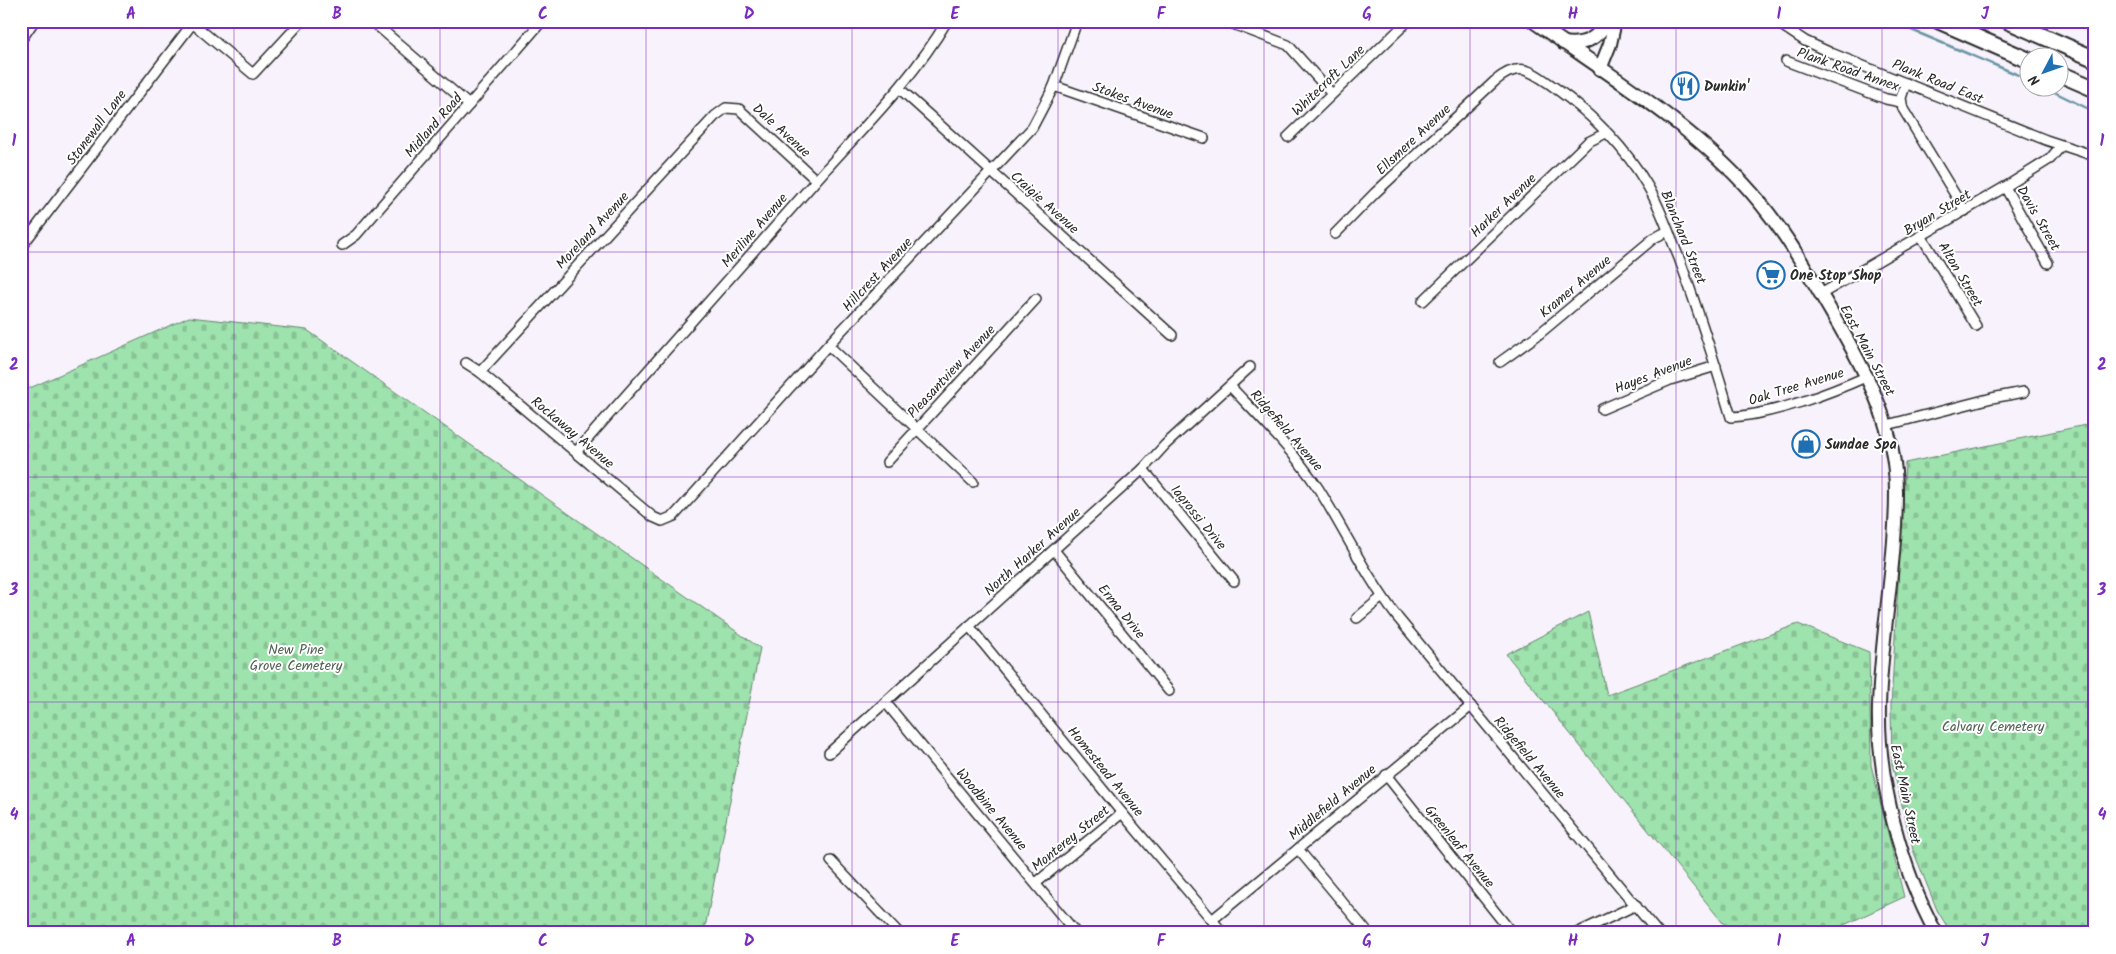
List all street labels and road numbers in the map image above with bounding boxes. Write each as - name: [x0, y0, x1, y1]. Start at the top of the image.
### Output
- street label: Whitecroft Lane: [1287, 39, 1371, 122]
- street label: Plank Road Annex: [1794, 42, 1903, 98]
- street label: Plank Road East: [1889, 54, 1987, 111]
- street label: Stokes Avenue: [1089, 76, 1177, 126]
- street label: Stonewall Lane: [61, 85, 133, 170]
- street label: Midland Road: [399, 88, 469, 163]
- street label: Dale Avenue: [747, 98, 816, 164]
- street label: Ellsmere Avenue: [1371, 98, 1457, 181]
- street label: Craigie Avenue: [1005, 166, 1084, 240]
- street label: Harker Avenue: [1466, 168, 1542, 243]
- street label: Davis Street: [2011, 182, 2066, 256]
- street label: Bryan Street: [1900, 184, 1976, 242]
- street label: Moreland Avenue: [551, 186, 635, 275]
- street label: Blanchard Street: [1654, 187, 1712, 288]
- street label: Meriline Avenue: [716, 188, 794, 273]
- street label: Hillcrest Avenue: [837, 232, 919, 317]
- street label: Alton Street: [1932, 238, 1988, 312]
- street label: Kramer Avenue: [1535, 249, 1617, 324]
- street label: East Main Street: [1834, 301, 1901, 401]
- street label: Pleasantview Avenue: [902, 319, 1002, 423]
- street label: Hayes Avenue: [1611, 350, 1696, 400]
- street label: Oak Tree Avenue: [1746, 362, 1847, 412]
- street label: Ridgefield Avenue: [1244, 385, 1329, 477]
- street label: Rockaway Avenue: [526, 391, 620, 475]
- street label: Iagrossi Drive: [1165, 480, 1232, 556]
- street label: North Harker Avenue: [979, 502, 1087, 601]
- street label: Erma Drive: [1092, 579, 1151, 644]
- street label: Ridgefield Avenue: [1488, 711, 1571, 804]
- street label: Homestead Avenue: [1062, 721, 1149, 822]
- street label: East Main Street: [1884, 742, 1926, 847]
- street label: Middlefield Avenue: [1284, 759, 1382, 846]
- street label: Woodbine Avenue: [950, 764, 1033, 856]
- street label: Monterey Street: [1027, 800, 1115, 877]
- street label: Greenleaf Avenue: [1419, 800, 1500, 894]

